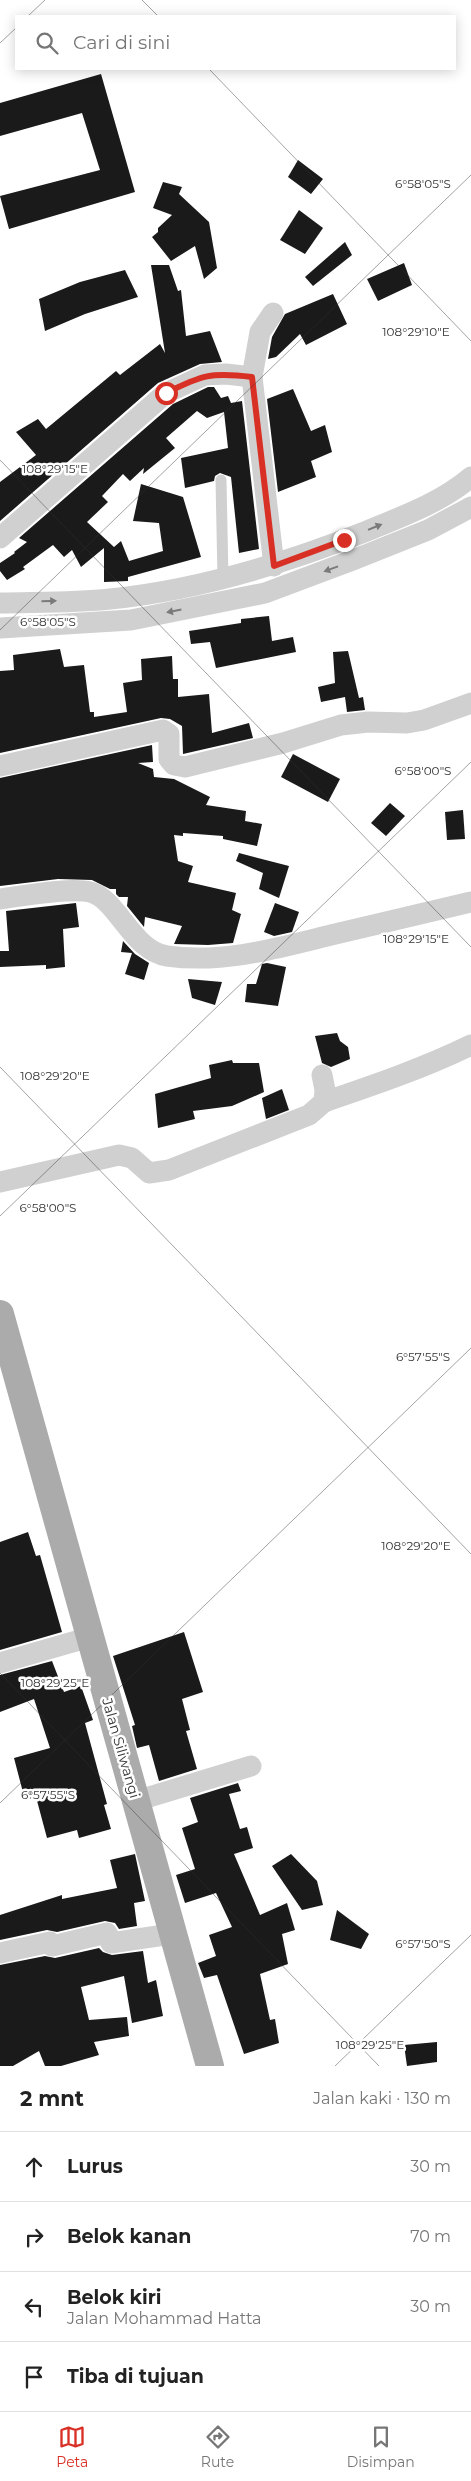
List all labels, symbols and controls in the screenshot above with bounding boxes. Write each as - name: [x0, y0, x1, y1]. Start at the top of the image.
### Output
- search box: [15, 15, 456, 70]
- icon: search: [33, 29, 61, 57]
- text: Cari di sini: [73, 31, 170, 54]
- text: 6°58'05"S: [395, 176, 451, 191]
- text: 108°29'10"E: [382, 324, 450, 339]
- route start: [155, 382, 178, 405]
- text: 108°29'15"E: [22, 461, 88, 476]
- one-way arrow: [368, 523, 382, 531]
- route end: [333, 529, 356, 552]
- one-way arrow: [323, 566, 338, 573]
- one-way arrow: [41, 597, 57, 605]
- one-way arrow: [166, 608, 182, 616]
- text: 6°58'05"S: [20, 614, 76, 629]
- text: 6°58'00"S: [394, 763, 452, 778]
- text: 108°29'15"E: [383, 931, 449, 946]
- text: 108°29'20"E: [20, 1068, 90, 1083]
- text: 6°58'00"S: [19, 1200, 77, 1215]
- text: 6°57'55"S: [396, 1349, 450, 1364]
- text: 108°29'20"E: [381, 1538, 451, 1553]
- text: 108°29'25"E: [21, 1675, 89, 1690]
- street label: Jalan Siliwangi: [98, 1695, 144, 1800]
- text: 6°57'55"S: [21, 1787, 75, 1802]
- text: 6°57'50"S: [395, 1936, 451, 1951]
- text: 108°29'25"E: [336, 2037, 404, 2052]
- text: 2 mnt: [20, 2086, 84, 2111]
- text: Jalan kaki · 130 m: [313, 2089, 451, 2108]
- icon: ahead: [20, 2153, 48, 2181]
- text: Lurus: [67, 2155, 123, 2178]
- text: 30 m: [410, 2157, 451, 2176]
- icon: right: [20, 2223, 48, 2251]
- text: Belok kanan: [67, 2225, 191, 2248]
- text: 70 m: [410, 2227, 451, 2246]
- text: Belok kiri: [67, 2286, 162, 2309]
- icon: left: [20, 2293, 48, 2321]
- text: 30 m: [410, 2297, 451, 2316]
- text: Jalan Mohammad Hatta: [67, 2309, 262, 2328]
- icon: arrive: [20, 2363, 48, 2391]
- text: Tiba di tujuan: [67, 2365, 204, 2388]
- tab: Peta: [56, 2423, 88, 2471]
- tab: Rute: [201, 2423, 234, 2471]
- tab: Disimpan: [347, 2423, 415, 2471]

